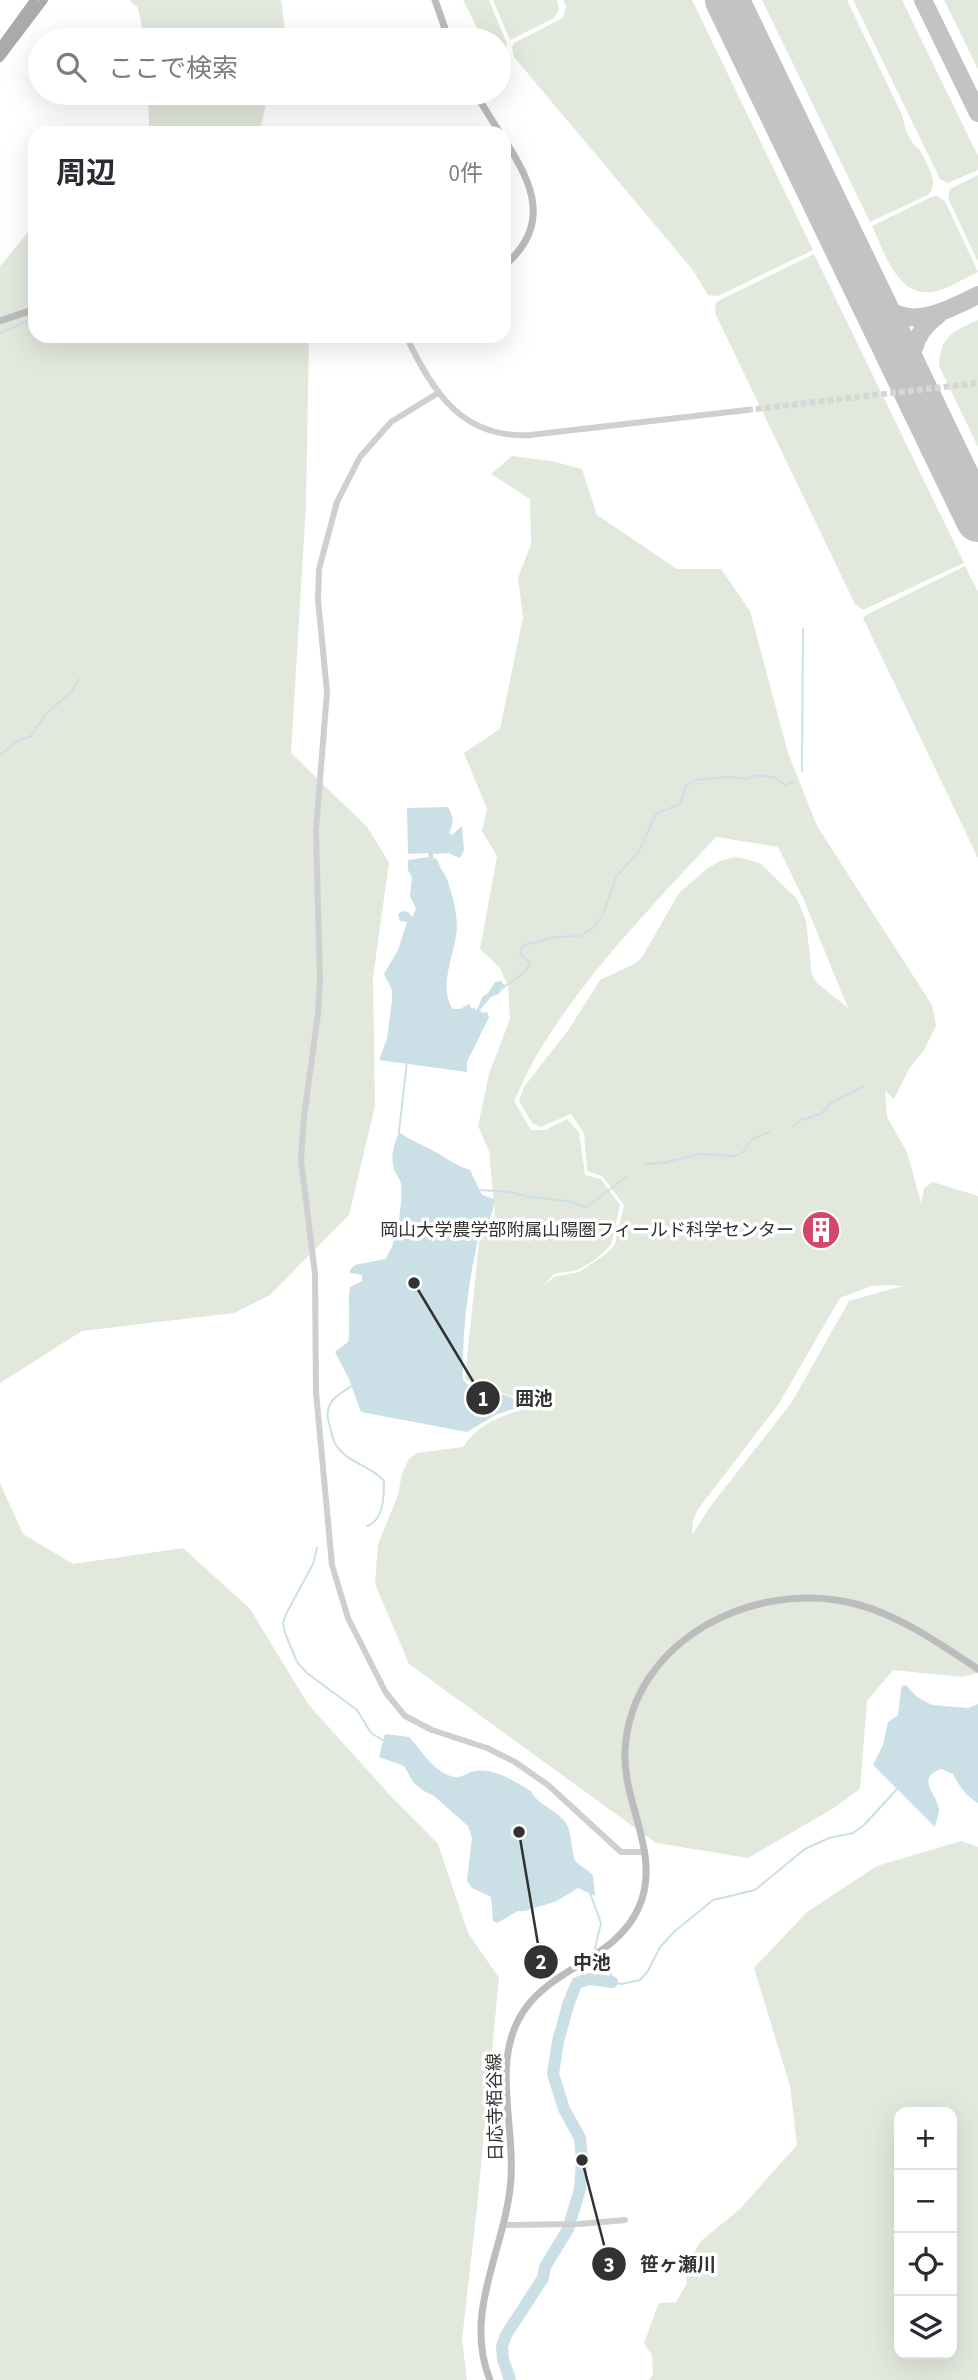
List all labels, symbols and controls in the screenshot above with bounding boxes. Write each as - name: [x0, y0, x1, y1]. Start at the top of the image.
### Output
- search box: [28, 28, 511, 105]
- icon: search: [52, 48, 90, 86]
- text: ここで検索: [108, 50, 238, 87]
- text: 周辺: [56, 152, 116, 195]
- text: 0件: [449, 157, 483, 190]
- building icon: 岡山大学農学部附属山陽圏フィールド科学センター: [800, 1209, 842, 1251]
- place label: 岡山大学農学部附属山陽圏フィールド科学センター: [380, 1218, 794, 1243]
- callout: 囲池: [466, 1378, 567, 1418]
- text: 1: [477, 1384, 489, 1414]
- text: 囲池: [515, 1386, 553, 1413]
- callout: 中池: [524, 1942, 625, 1982]
- text: 2: [535, 1947, 547, 1977]
- text: 中池: [573, 1950, 611, 1977]
- street label: 日応寺栢谷線: [482, 2053, 509, 2161]
- map controls: [894, 2107, 957, 2359]
- button: +: [894, 2107, 957, 2170]
- button: −: [894, 2170, 957, 2233]
- button: locate: [894, 2233, 957, 2296]
- callout: 笹ヶ瀬川: [591, 2244, 730, 2284]
- text: 3: [603, 2250, 615, 2280]
- text: 笹ヶ瀬川: [640, 2252, 716, 2279]
- button: layers: [894, 2296, 957, 2359]

